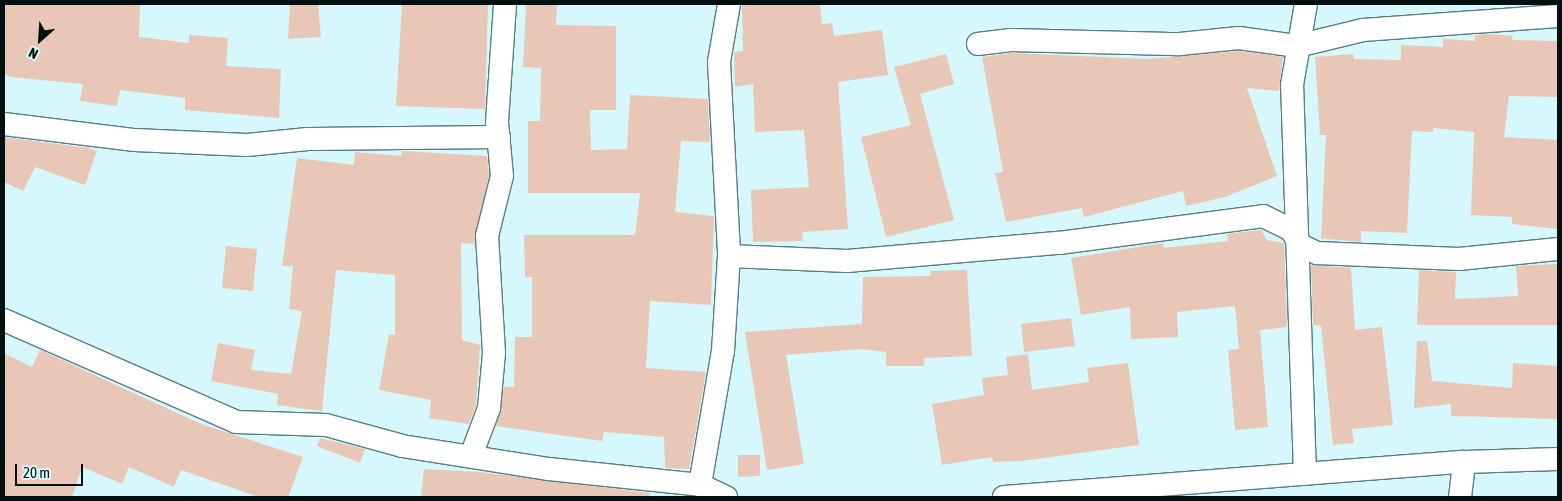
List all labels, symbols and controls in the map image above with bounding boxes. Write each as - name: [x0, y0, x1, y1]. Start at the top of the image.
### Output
- north arrow: [15, 15, 65, 65]
- text: N: [26, 44, 41, 62]
- scale bar: [18, 454, 85, 486]
- text: 20 m: [23, 464, 50, 481]

